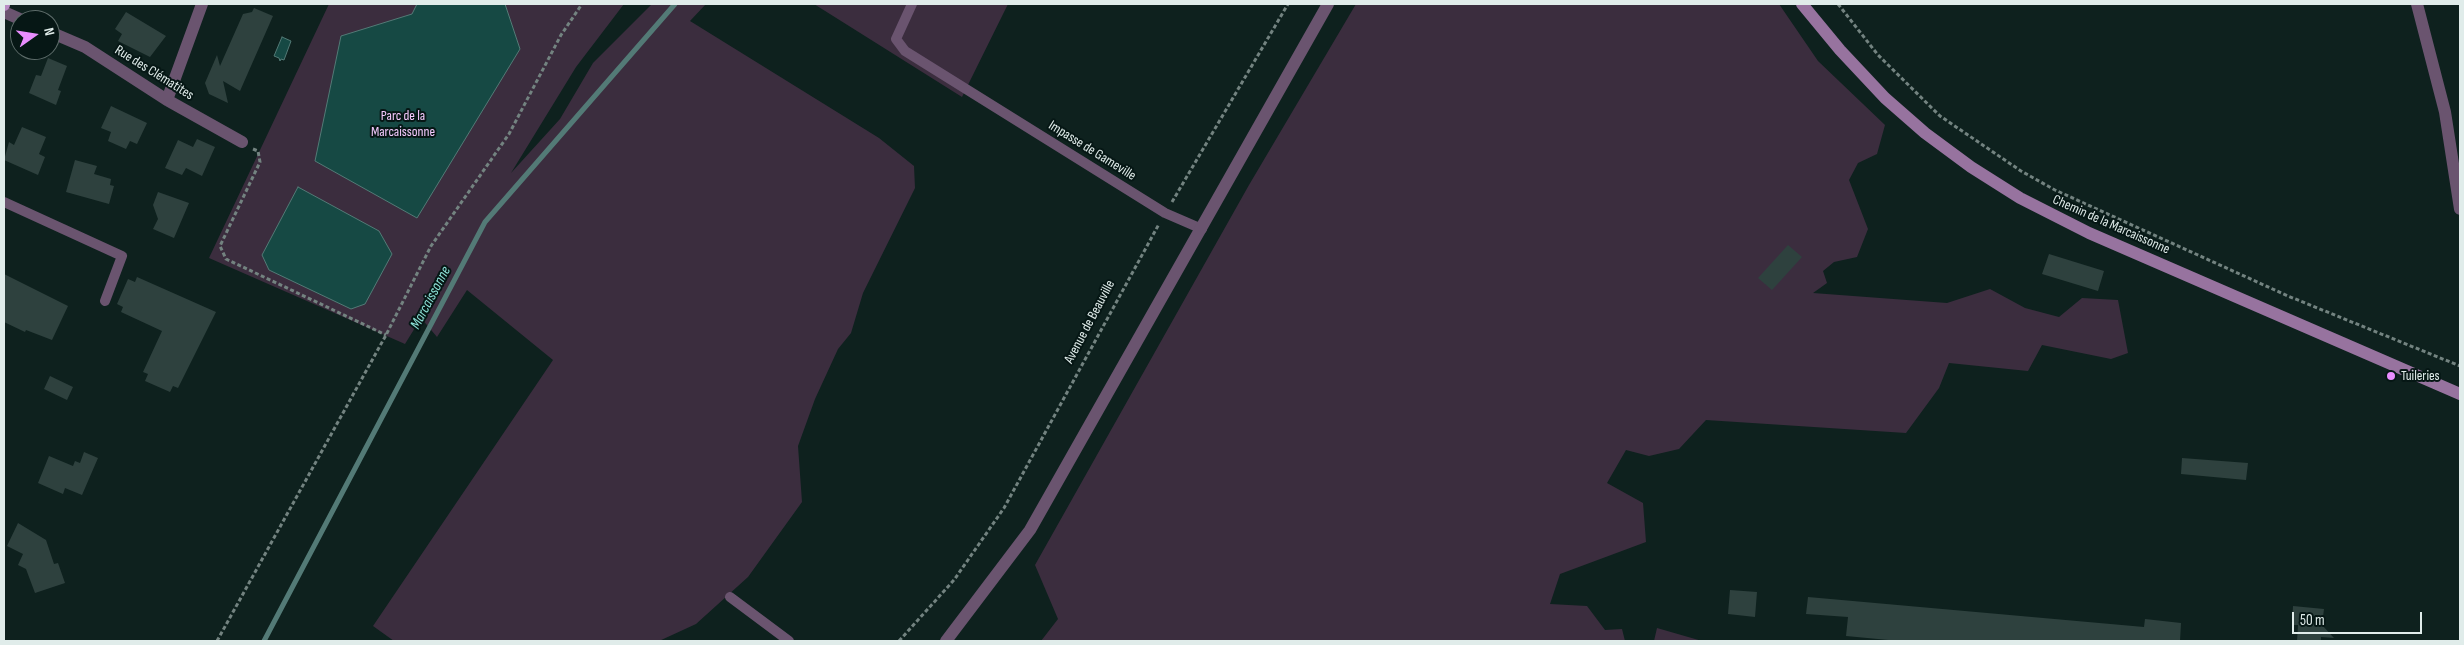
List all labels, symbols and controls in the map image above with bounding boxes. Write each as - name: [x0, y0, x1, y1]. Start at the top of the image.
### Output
- north arrow: [10, 10, 60, 60]
- text: N: [40, 26, 58, 37]
- street label: Rue des Clématites: [111, 42, 197, 104]
- park label: Parc de la Marcaissonne: [371, 108, 435, 140]
- street label: Impasse de Gameville: [1045, 117, 1139, 185]
- street label: Chemin de la Marcaissonne: [2050, 192, 2172, 258]
- water label: Marcaissonne: [407, 264, 455, 332]
- street label: Avenue de Beauville: [1061, 277, 1119, 367]
- place label: Tuileries: [2401, 368, 2440, 384]
- marker: Tuileries: [2385, 370, 2397, 382]
- scale bar: [2294, 602, 2424, 634]
- text: 50 m: [2300, 611, 2325, 630]

